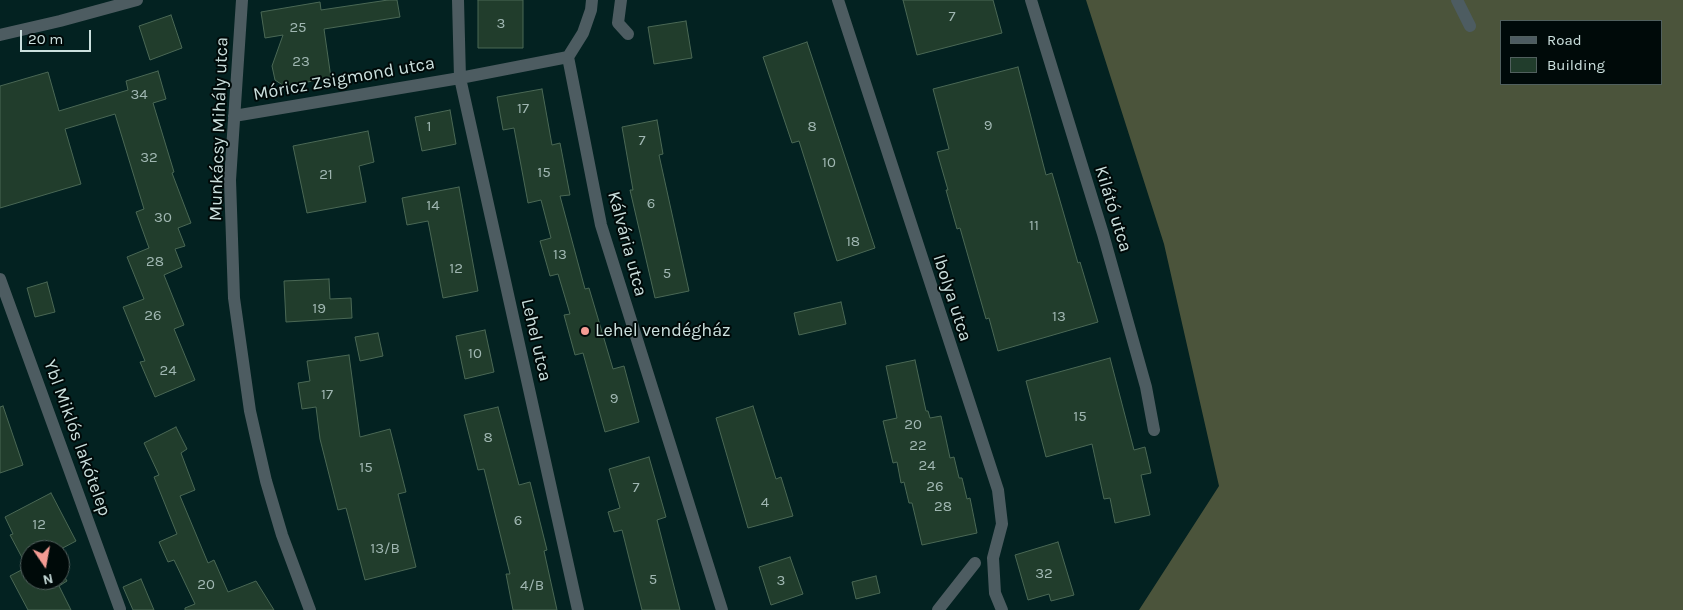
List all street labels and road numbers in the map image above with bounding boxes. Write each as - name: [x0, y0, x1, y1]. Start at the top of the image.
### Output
- street label: Munkácsy Mihály utca: [205, 37, 233, 221]
- street label: Móricz Zsigmond utca: [252, 52, 436, 106]
- street label: Kilátó utca: [1090, 163, 1136, 255]
- street label: Kálvária utca: [603, 189, 651, 299]
- street label: Ibolya utca: [928, 252, 976, 344]
- street label: Lehel utca: [516, 297, 556, 383]
- street label: Ybl Miklós lakótelep: [39, 357, 115, 519]

